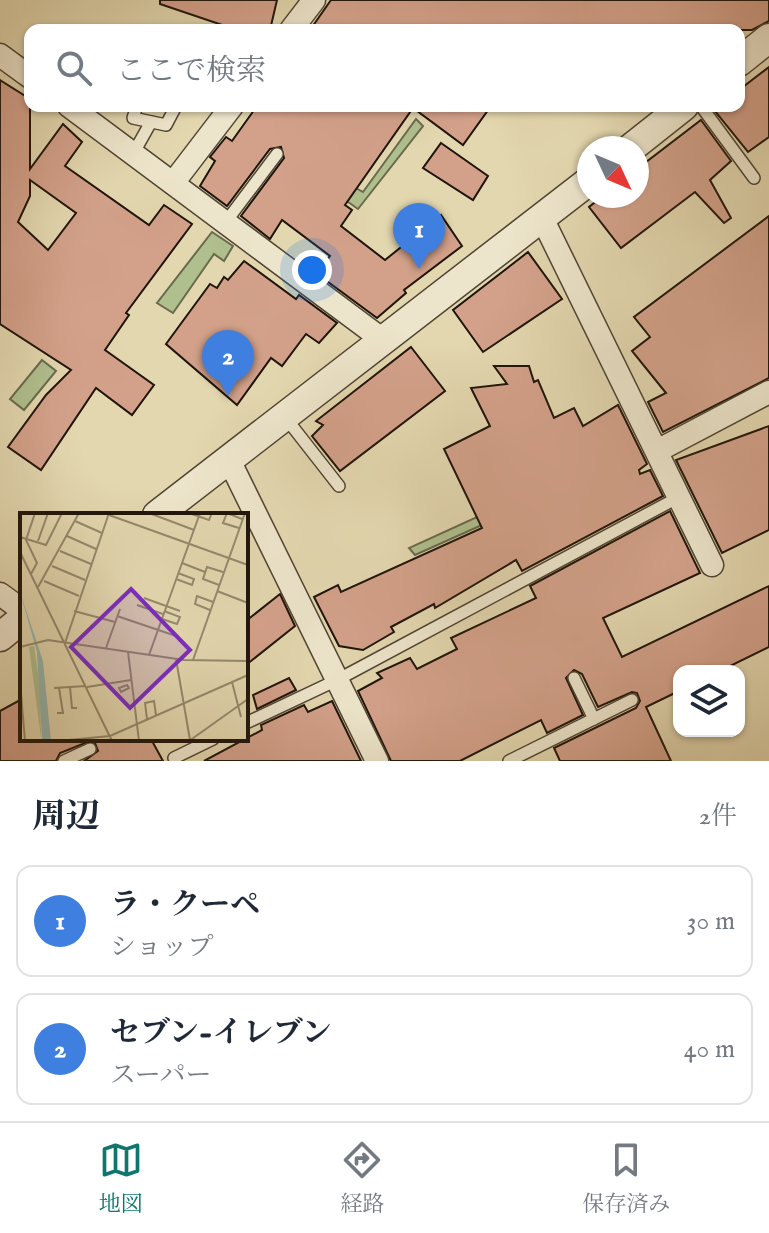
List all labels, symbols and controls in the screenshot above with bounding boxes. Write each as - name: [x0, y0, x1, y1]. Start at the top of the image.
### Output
- search box: [24, 24, 745, 112]
- icon: search: [52, 46, 96, 90]
- text: ここで検索: [116, 53, 266, 91]
- north arrow: [577, 136, 649, 208]
- pin: 1: [393, 203, 445, 269]
- your location: [292, 250, 332, 290]
- pin: 2: [202, 330, 254, 396]
- inset map: [20, 513, 248, 741]
- map controls: [673, 665, 745, 737]
- button: layers: [673, 665, 745, 737]
- text: 周辺: [32, 796, 100, 839]
- text: 2件: [699, 800, 737, 833]
- text: ラ・クーペ: [110, 887, 260, 925]
- text: 1: [55, 905, 65, 938]
- text: 30 m: [687, 905, 735, 938]
- text: ショップ: [110, 931, 213, 964]
- text: セブン-イレブン: [110, 1015, 332, 1053]
- text: 2: [54, 1033, 66, 1066]
- text: 40 m: [684, 1033, 735, 1066]
- text: スーパー: [110, 1059, 211, 1092]
- tab: 地図: [99, 1138, 143, 1219]
- tab: 経路: [340, 1138, 384, 1219]
- tab: 保存済み: [582, 1138, 670, 1219]

